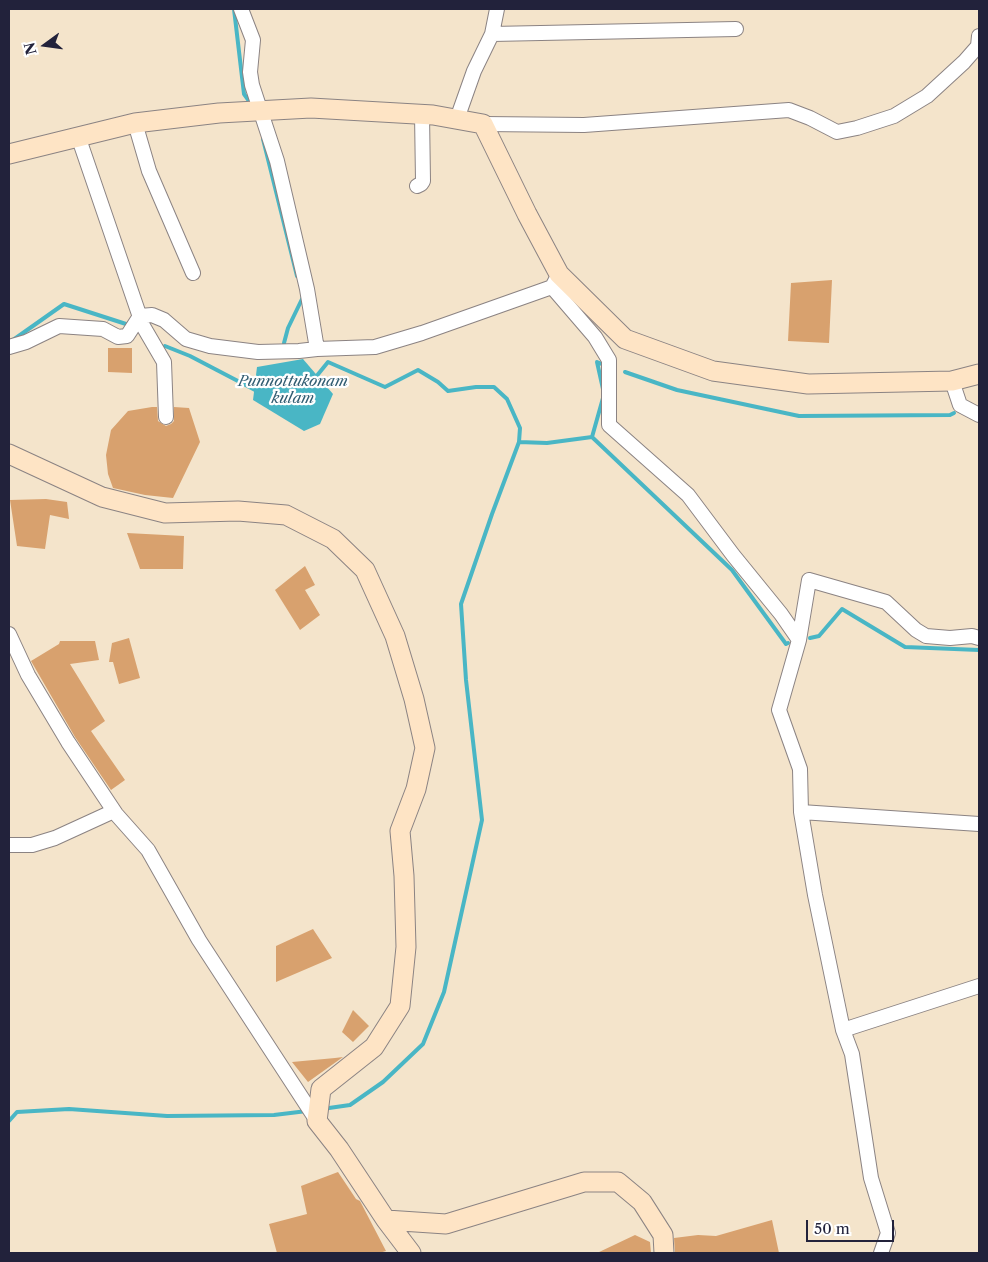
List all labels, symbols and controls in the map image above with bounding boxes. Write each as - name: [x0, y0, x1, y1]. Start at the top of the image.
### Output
- north arrow: [20, 20, 70, 70]
- text: N: [20, 41, 41, 57]
- water label: Punnottukonam kulam: [238, 373, 348, 408]
- scale bar: [808, 1210, 896, 1242]
- text: 50 m: [814, 1219, 850, 1238]

